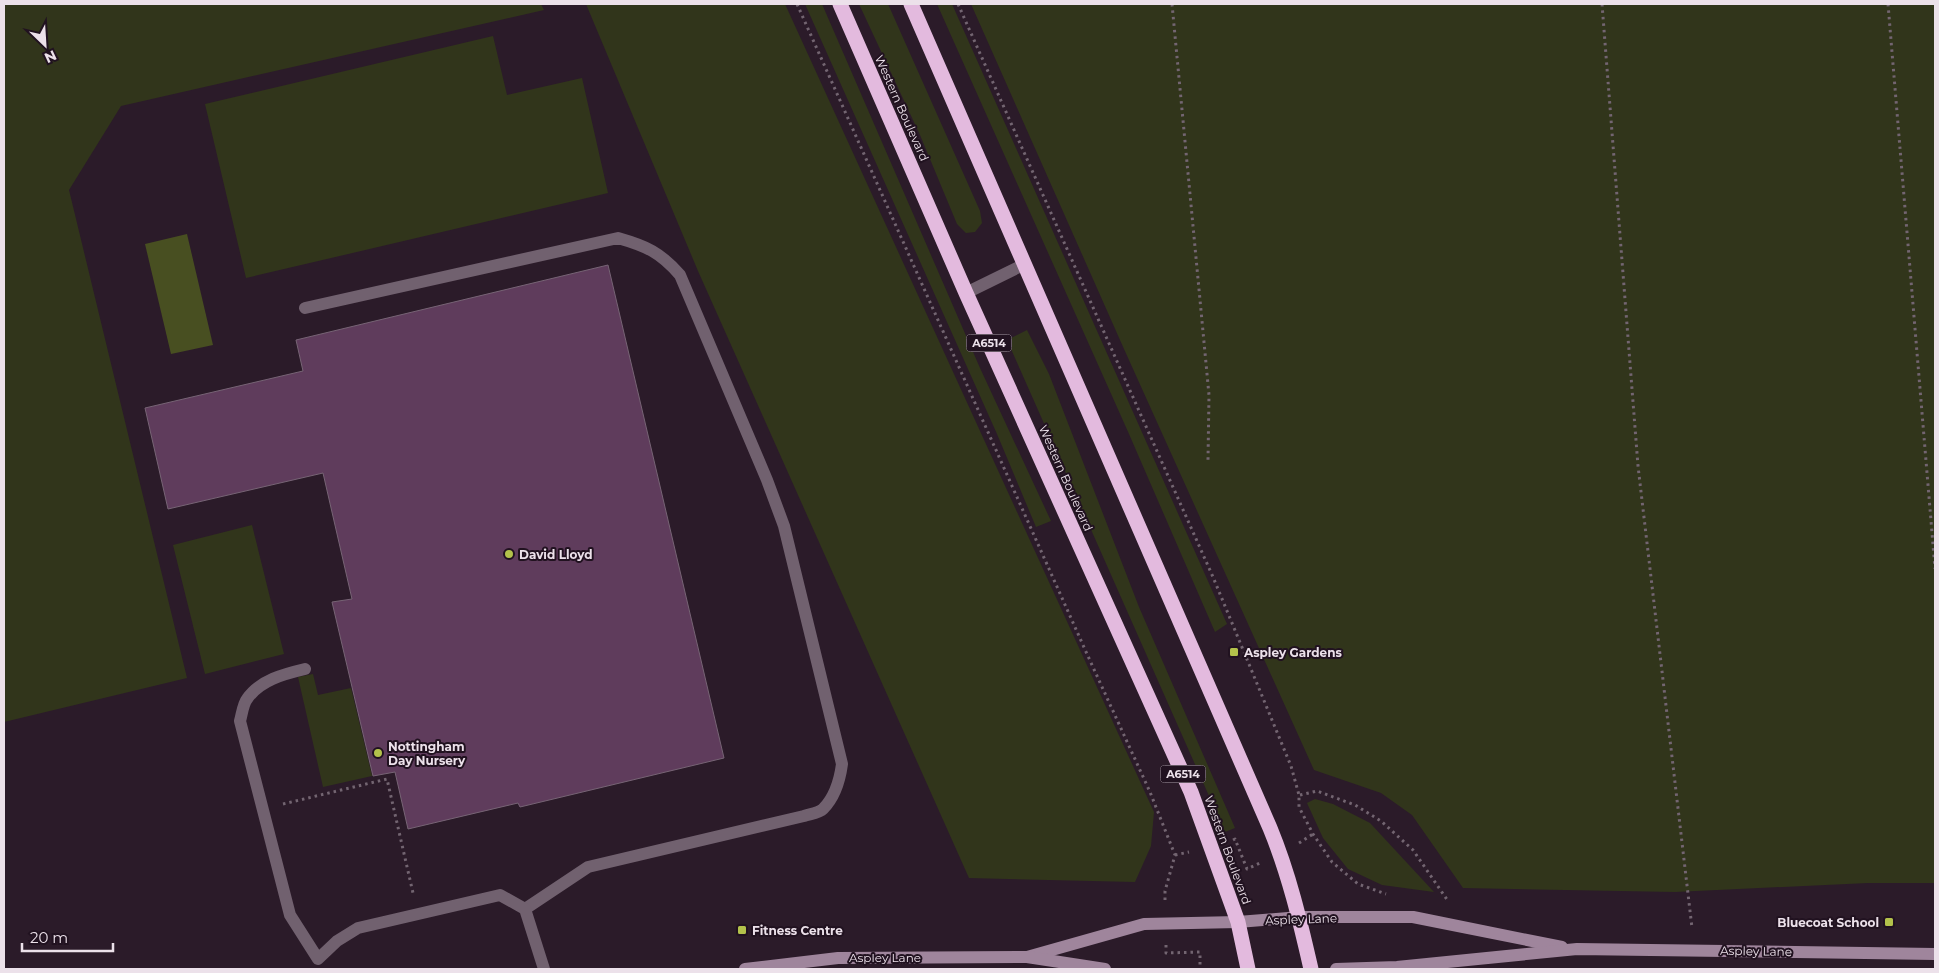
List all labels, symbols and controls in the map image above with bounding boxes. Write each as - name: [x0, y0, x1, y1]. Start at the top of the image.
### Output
- north arrow: [20, 20, 70, 70]
- text: N: [42, 46, 59, 67]
- street label: Western Boulevard: [872, 53, 932, 163]
- road number: A6514: [966, 334, 1012, 352]
- street label: Western Boulevard: [1036, 423, 1096, 533]
- place label: David Lloyd: [519, 547, 593, 562]
- marker: David Lloyd: [503, 548, 515, 560]
- place label: Aspley Gardens: [1243, 645, 1342, 660]
- marker: Aspley Gardens: [1228, 646, 1240, 658]
- place label: Nottingham Day Nursery: [388, 739, 466, 768]
- marker: Nottingham Day Nursery: [372, 747, 384, 759]
- road number: A6514: [1160, 766, 1206, 782]
- street label: Western Boulevard: [1201, 793, 1255, 907]
- street label: Aspley Lane: [1265, 910, 1337, 928]
- place label: Bluecoat School: [1777, 915, 1879, 930]
- marker: Bluecoat School: [1883, 916, 1895, 928]
- scale bar: [22, 920, 114, 952]
- place label: Fitness Centre: [752, 923, 843, 938]
- marker: Fitness Centre: [736, 924, 748, 936]
- text: 20 m: [30, 928, 68, 947]
- street label: Aspley Lane: [1720, 943, 1792, 959]
- street label: Aspley Lane: [849, 950, 921, 965]

